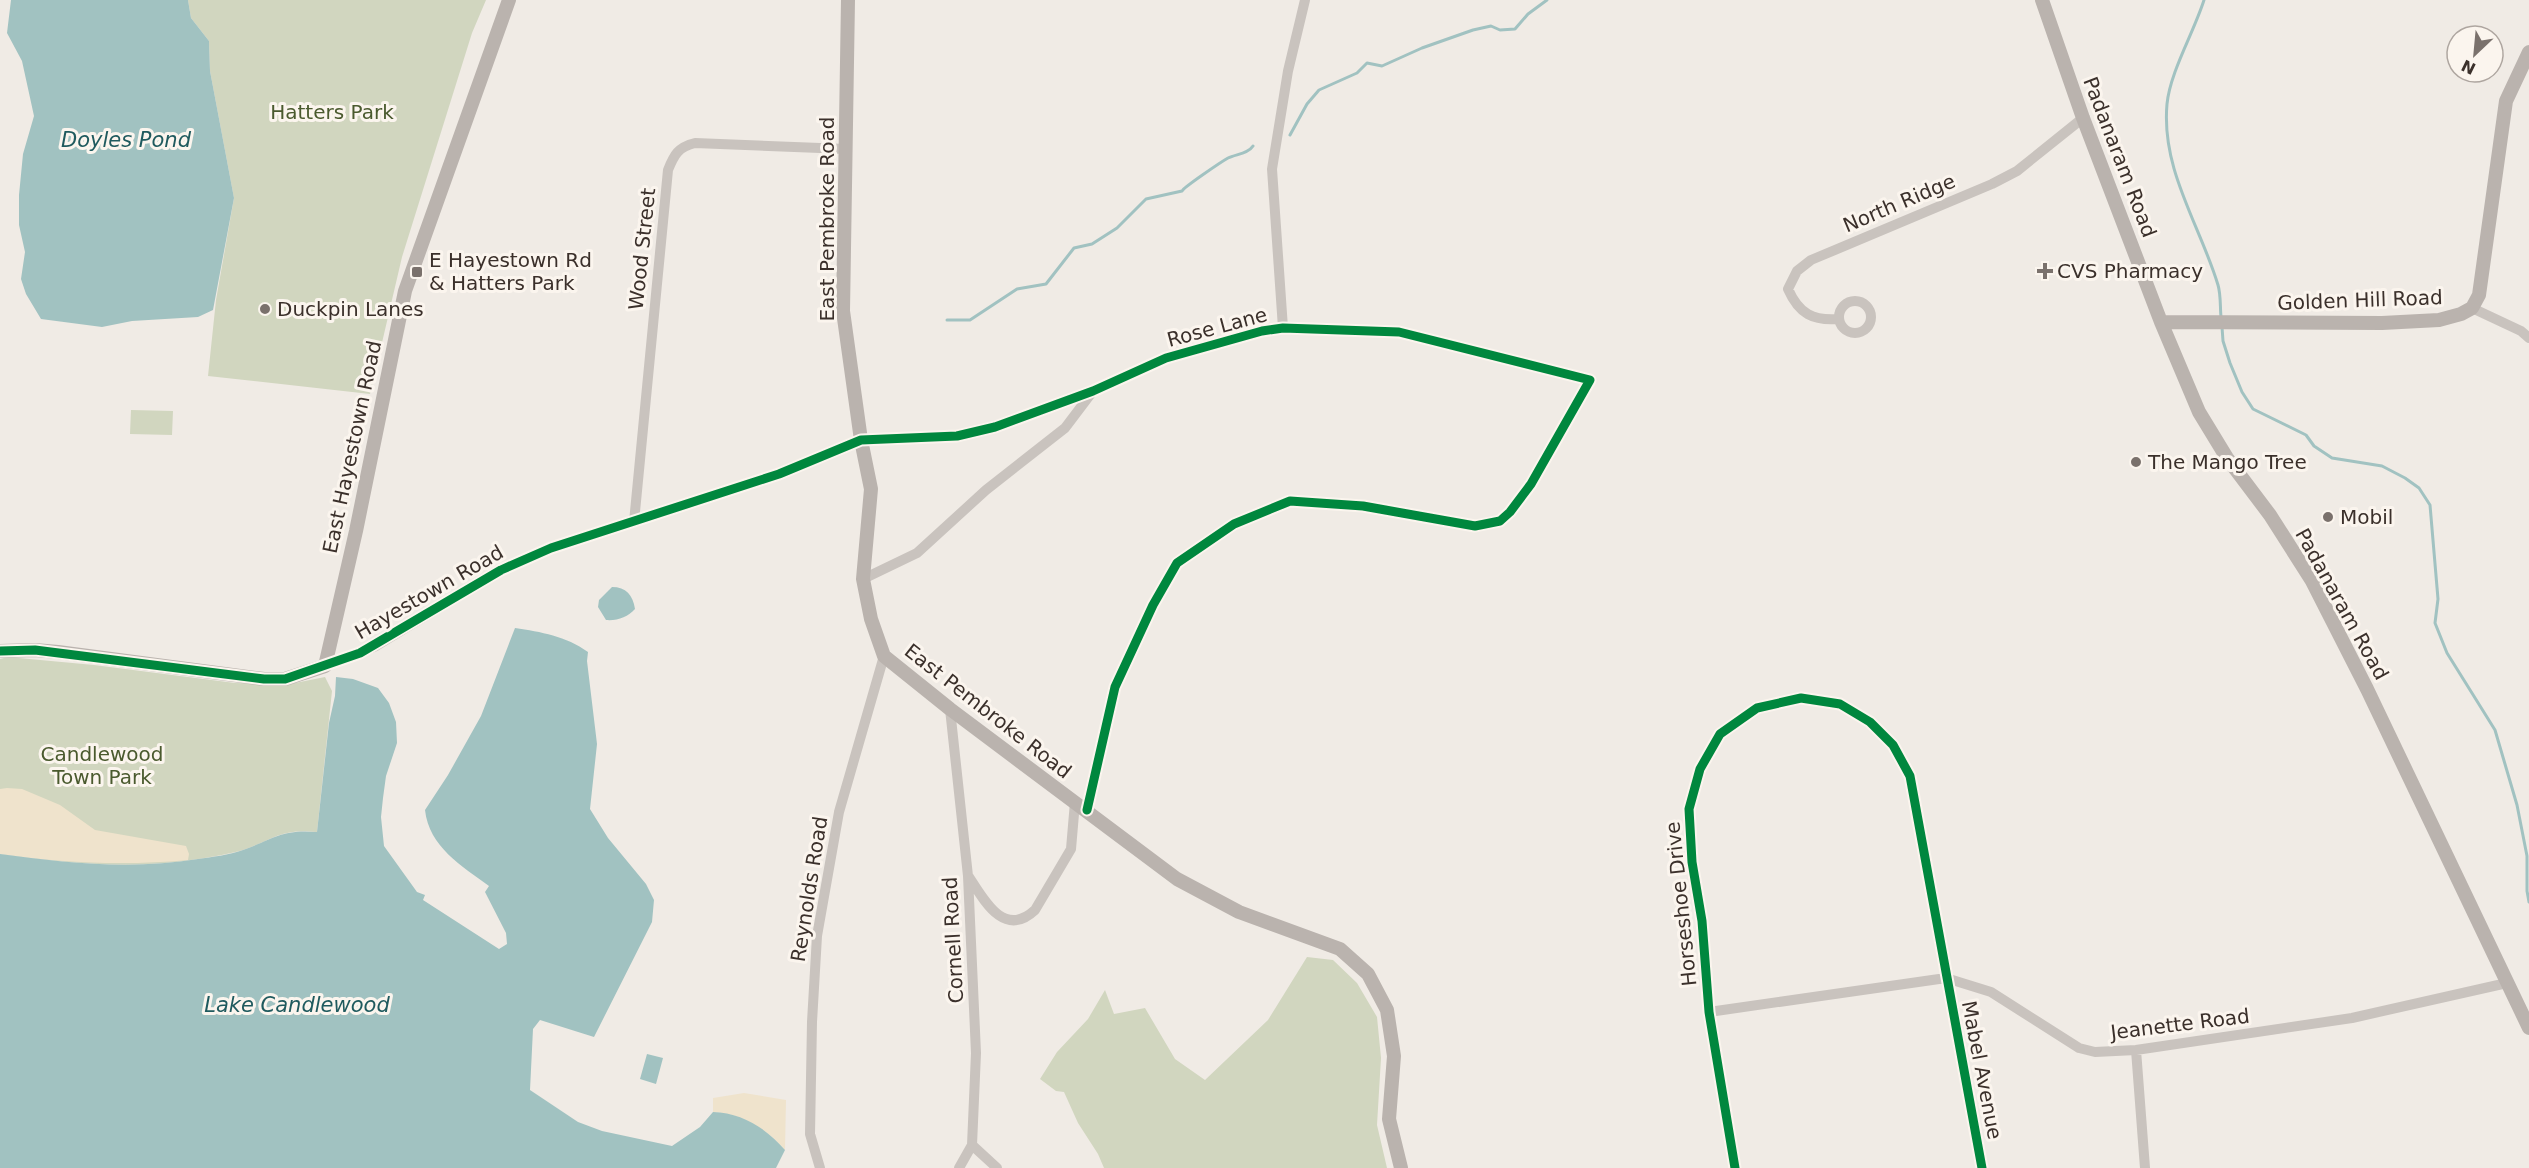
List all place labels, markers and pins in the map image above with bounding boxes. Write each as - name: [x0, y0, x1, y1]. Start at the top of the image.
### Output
- place label: E Hayestown Rd & Hatters Park: [429, 248, 592, 295]
- place label: CVS Pharmacy: [2057, 259, 2203, 283]
- marker: CVS Pharmacy: [2038, 264, 2052, 278]
- marker: E Hayestown Rd & Hatters Park: [410, 265, 424, 279]
- place label: Duckpin Lanes: [277, 297, 424, 321]
- marker: Duckpin Lanes: [258, 302, 272, 316]
- place label: The Mango Tree: [2147, 450, 2307, 474]
- marker: The Mango Tree: [2129, 455, 2143, 469]
- place label: Mobil: [2340, 505, 2393, 529]
- marker: Mobil: [2321, 510, 2335, 524]

